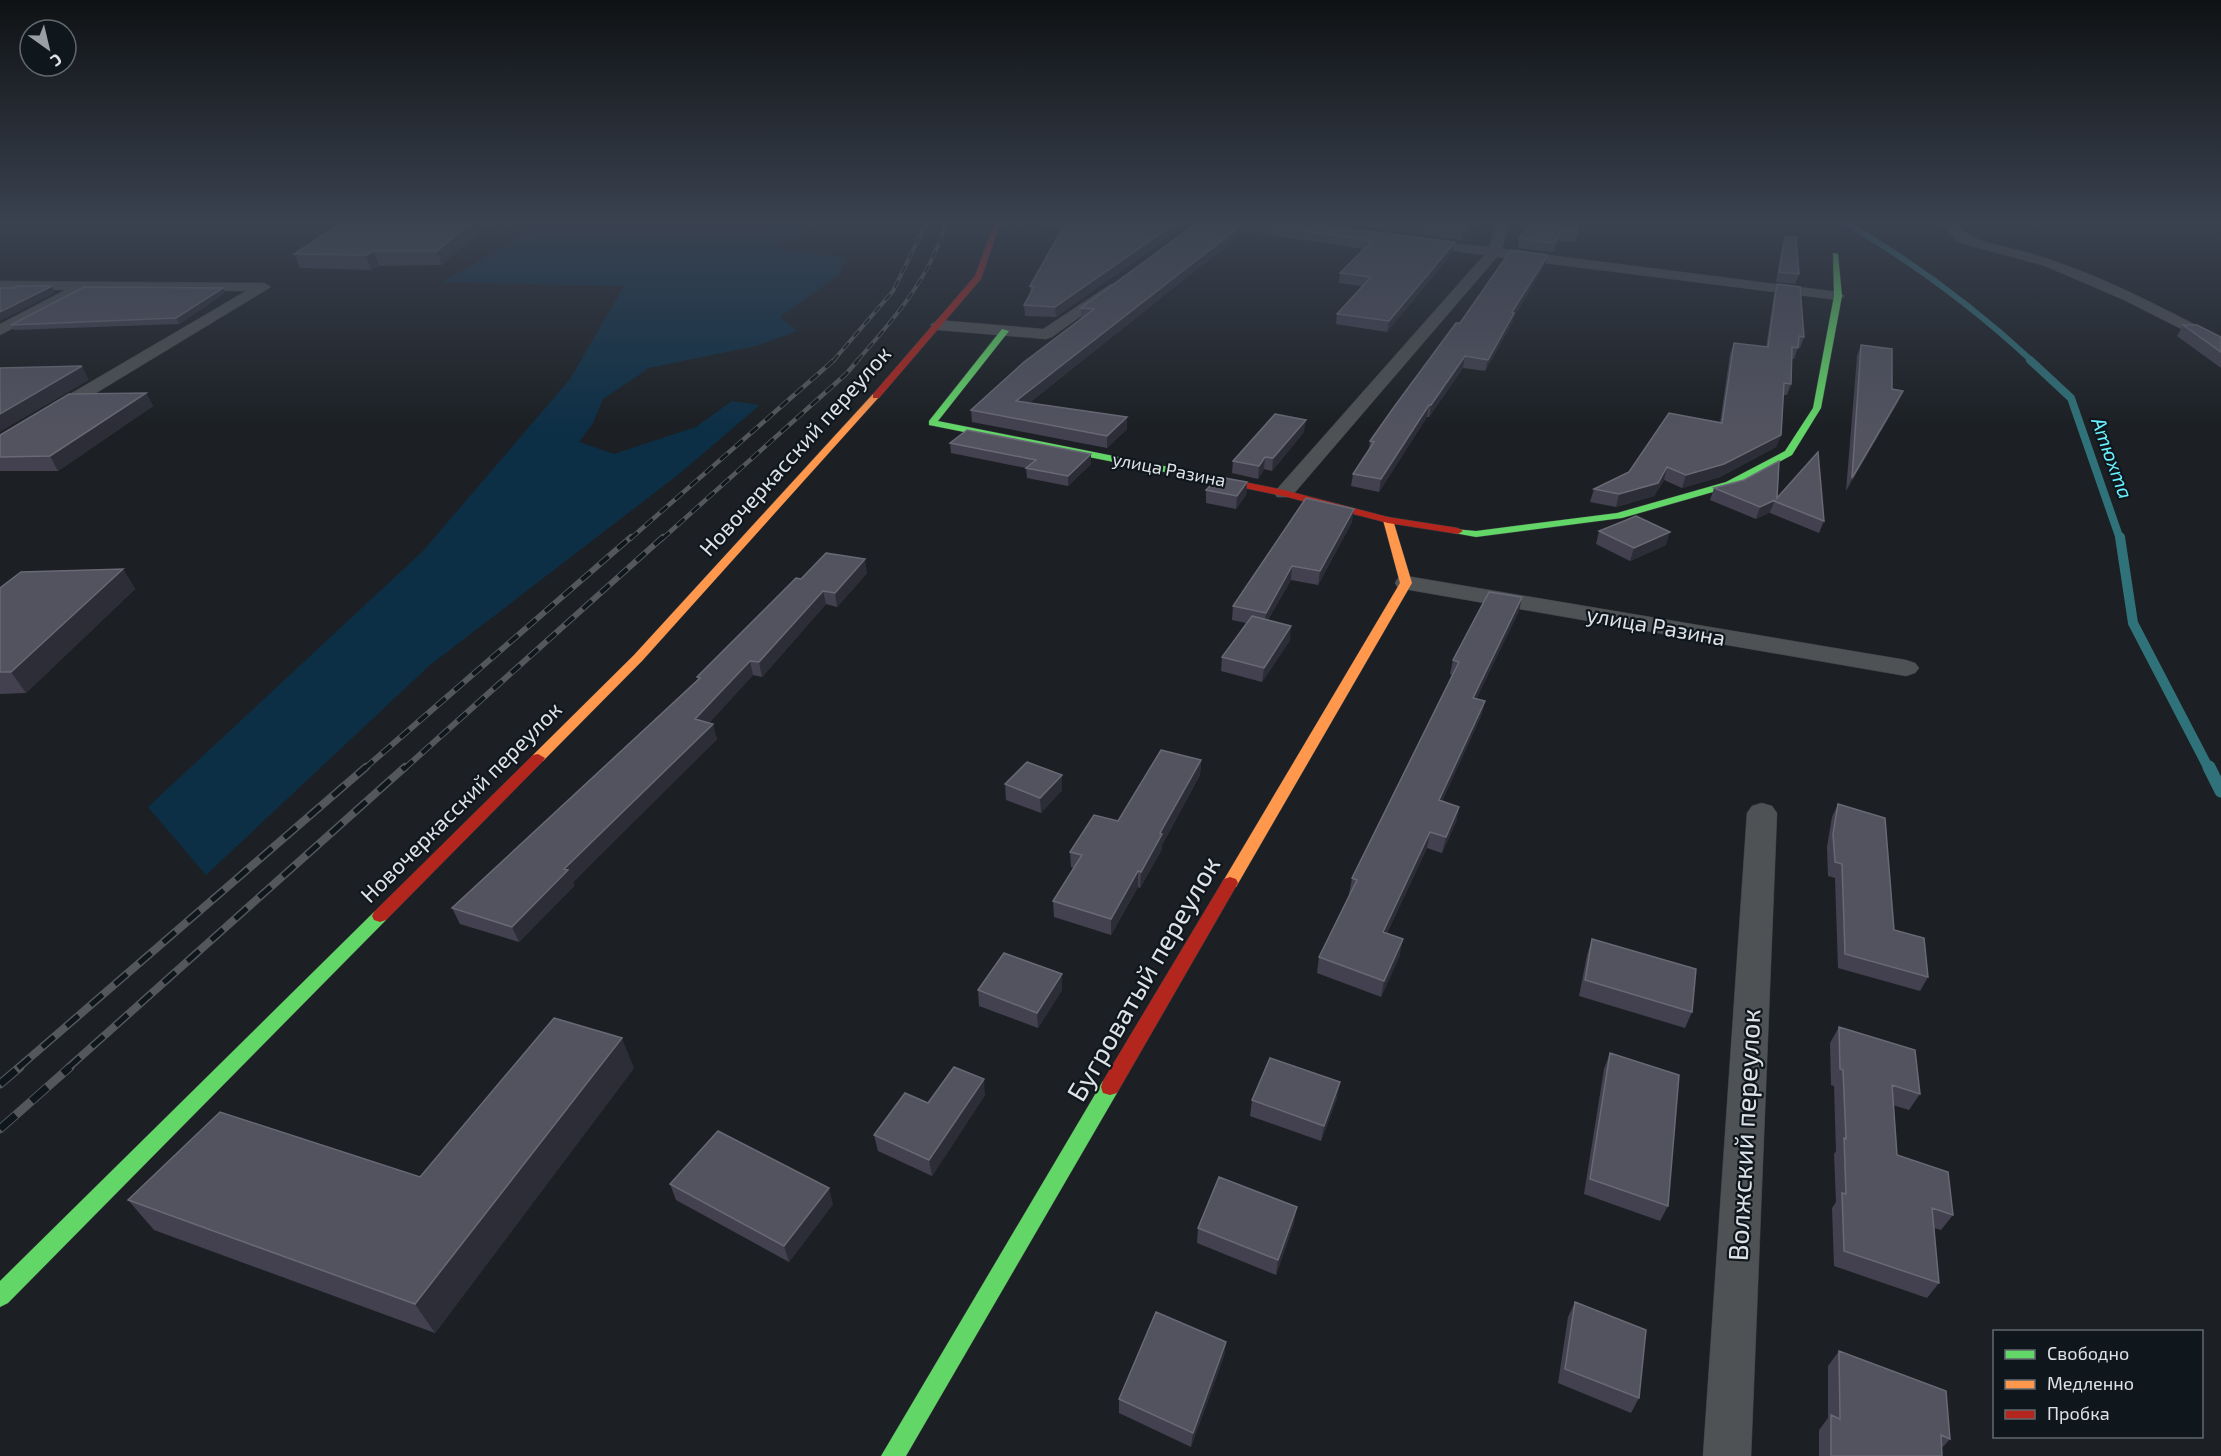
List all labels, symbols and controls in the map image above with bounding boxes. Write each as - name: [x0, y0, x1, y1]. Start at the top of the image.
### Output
- north arrow: [18, 18, 78, 78]
- text: С: [47, 50, 66, 71]
- street label: Новочеркасский переулок: [693, 340, 896, 561]
- water label: Атюхта: [2087, 413, 2139, 502]
- street label: улица Разина: [1111, 447, 1228, 491]
- street label: улица Разина: [1585, 600, 1727, 651]
- street label: Новочеркасский переулок: [355, 695, 567, 908]
- street label: Бугроватый переулок: [1059, 850, 1226, 1107]
- street label: Волжский переулок: [1720, 1008, 1767, 1262]
- legend: [1993, 1330, 2203, 1438]
- text: Свободно: [2047, 1342, 2129, 1364]
- text: Медленно: [2047, 1372, 2134, 1394]
- text: Пробка: [2047, 1402, 2110, 1424]

